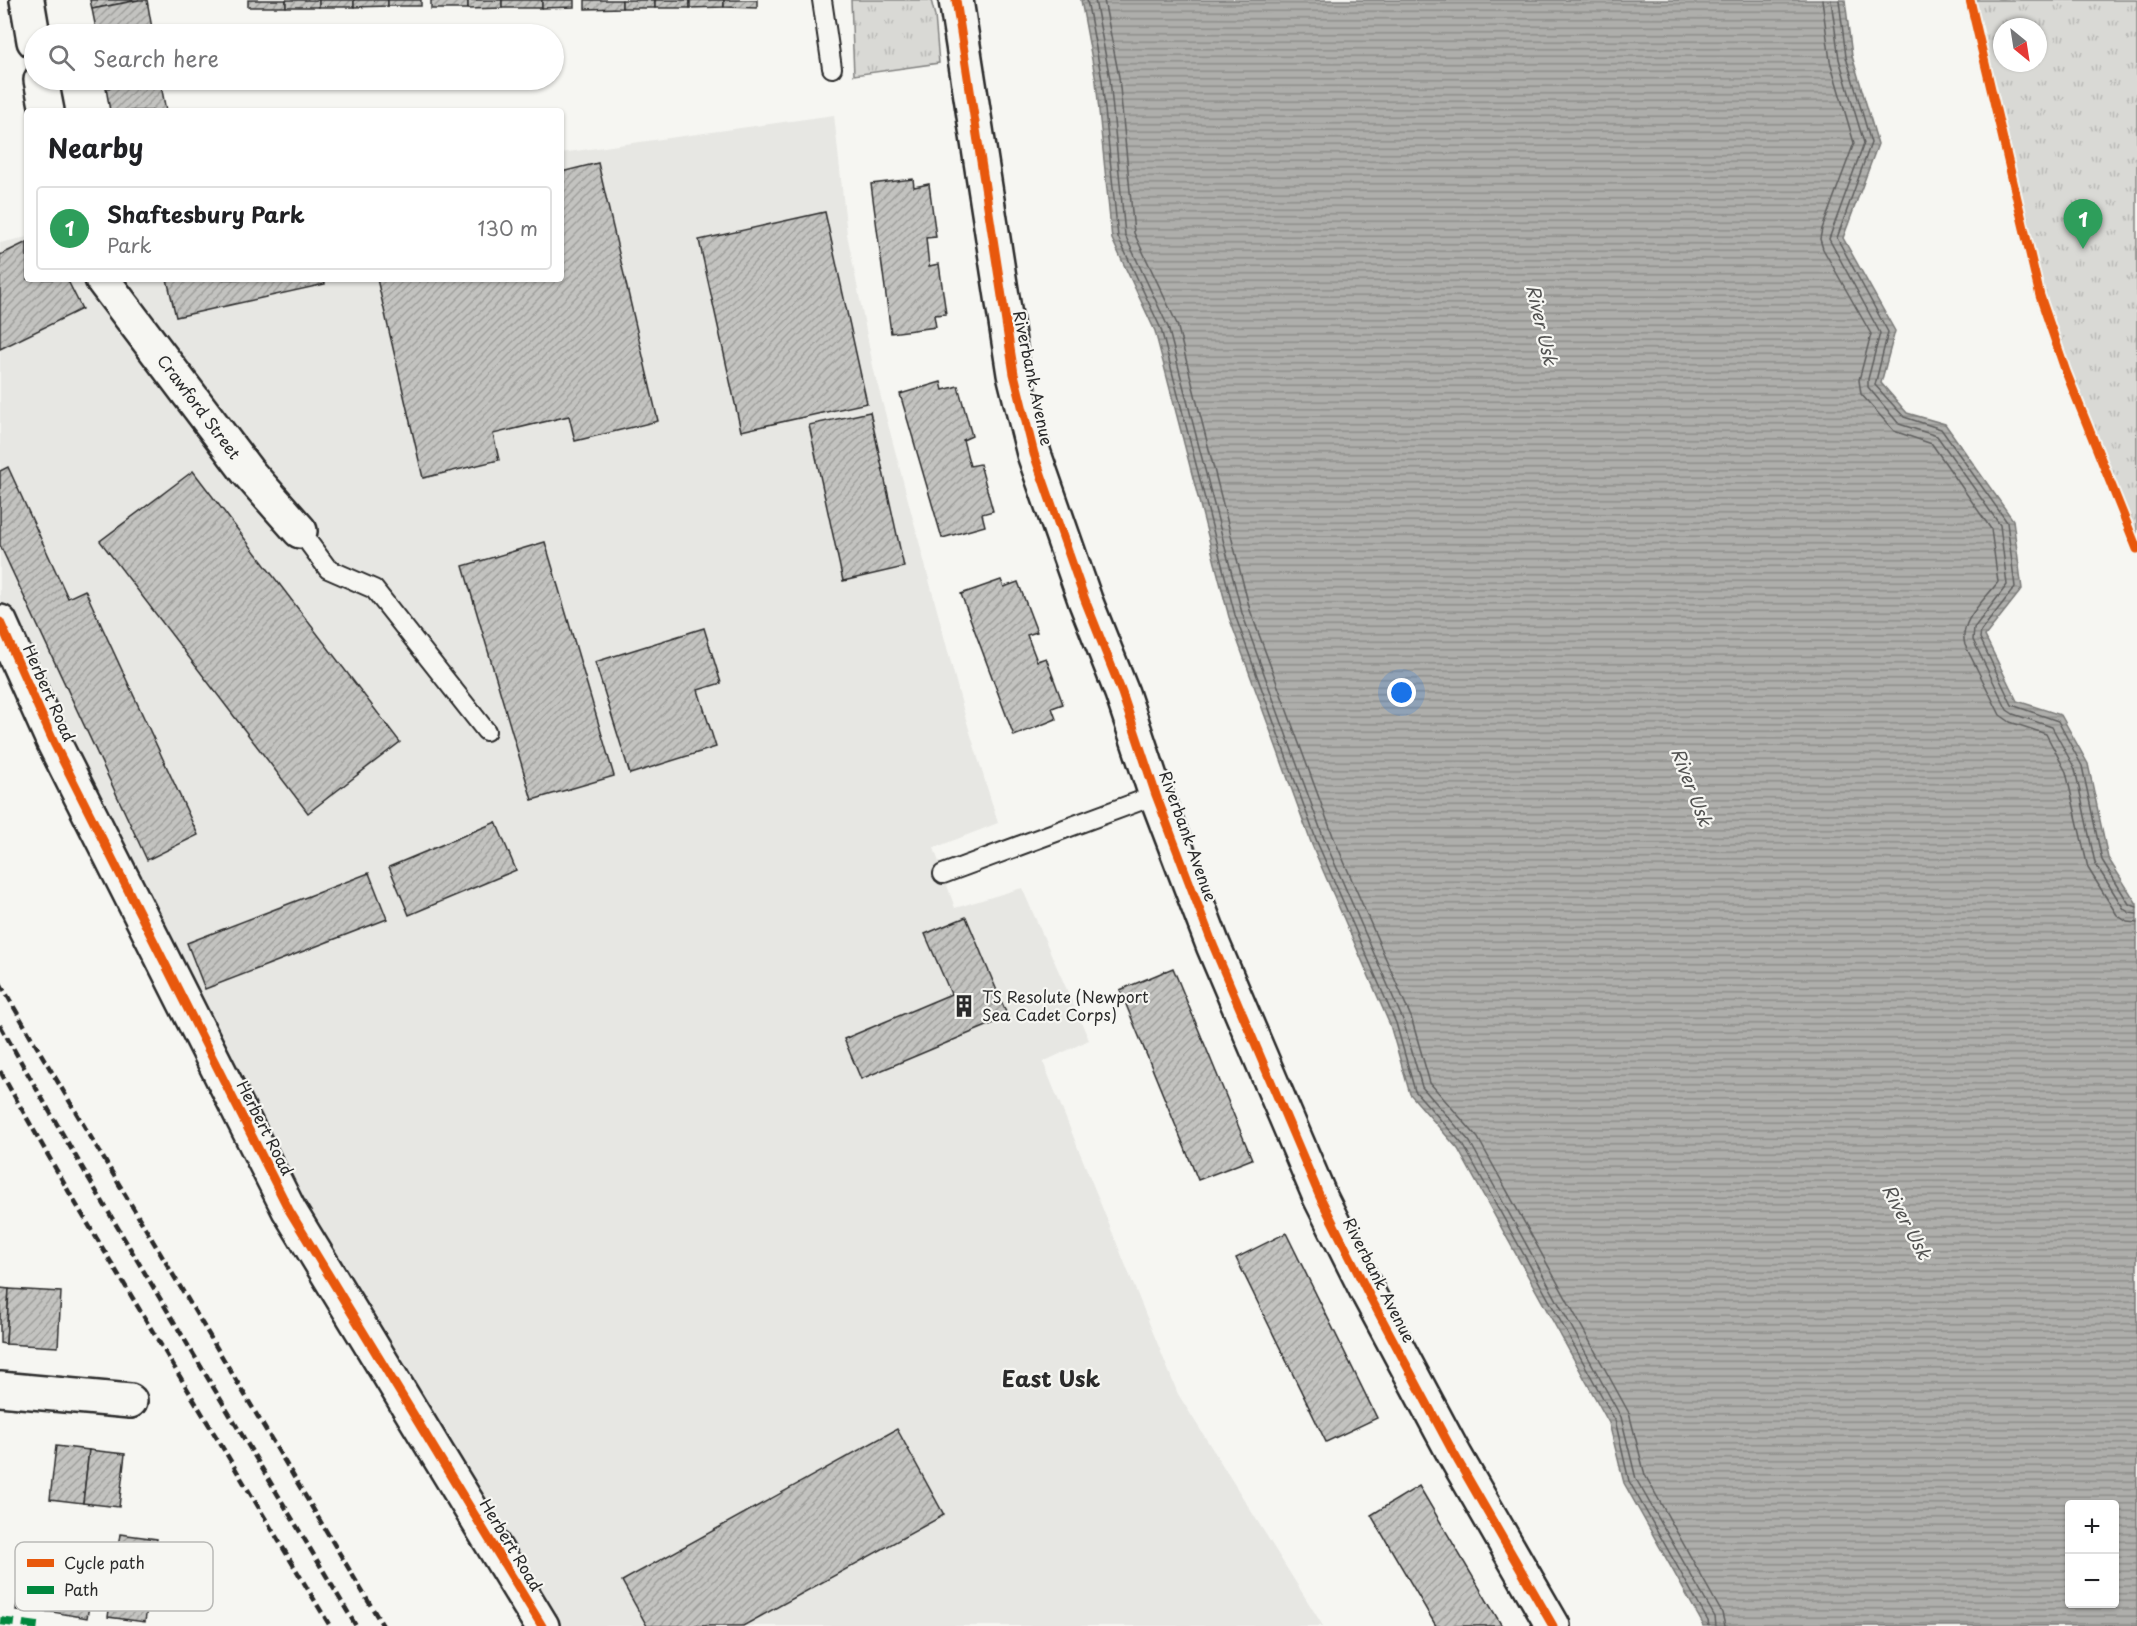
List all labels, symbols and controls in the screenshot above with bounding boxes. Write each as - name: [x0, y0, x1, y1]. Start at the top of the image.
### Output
- north arrow: [1993, 18, 2047, 72]
- search box: [24, 24, 564, 90]
- icon: search: [45, 41, 78, 74]
- text: Search here: [93, 41, 219, 74]
- text: Nearby: [48, 128, 143, 167]
- text: Shaftesbury Park: [107, 197, 305, 230]
- pin: 1: [2064, 200, 2102, 249]
- text: 1: [65, 213, 74, 243]
- text: 130 m: [478, 213, 538, 243]
- text: Park: [107, 230, 152, 260]
- water label: River Usk: [1520, 282, 1565, 369]
- street label: Riverbank Avenue: [1008, 308, 1060, 448]
- street label: Crawford Street: [152, 349, 248, 464]
- street label: Herbert Road: [18, 640, 82, 745]
- your location: [1387, 678, 1416, 707]
- water label: River Usk: [1665, 743, 1720, 831]
- street label: Riverbank Avenue: [1154, 767, 1224, 905]
- place label: TS Resolute (Newport Sea Cadet Corps): [982, 984, 1149, 1026]
- building icon: TS Resolute (Newport Sea Cadet Corps): [951, 993, 977, 1019]
- street label: Herbert Road: [232, 1076, 300, 1179]
- water label: River Usk: [1876, 1179, 1939, 1265]
- street label: Riverbank Avenue: [1338, 1213, 1422, 1347]
- district label: East Usk: [1002, 1361, 1101, 1394]
- street label: Herbert Road: [475, 1494, 549, 1595]
- map controls: [2065, 1500, 2119, 1608]
- button: +: [2065, 1500, 2119, 1554]
- legend: [15, 1542, 213, 1611]
- text: Cycle path: [64, 1550, 145, 1574]
- button: −: [2065, 1554, 2119, 1608]
- text: Path: [64, 1577, 99, 1601]

